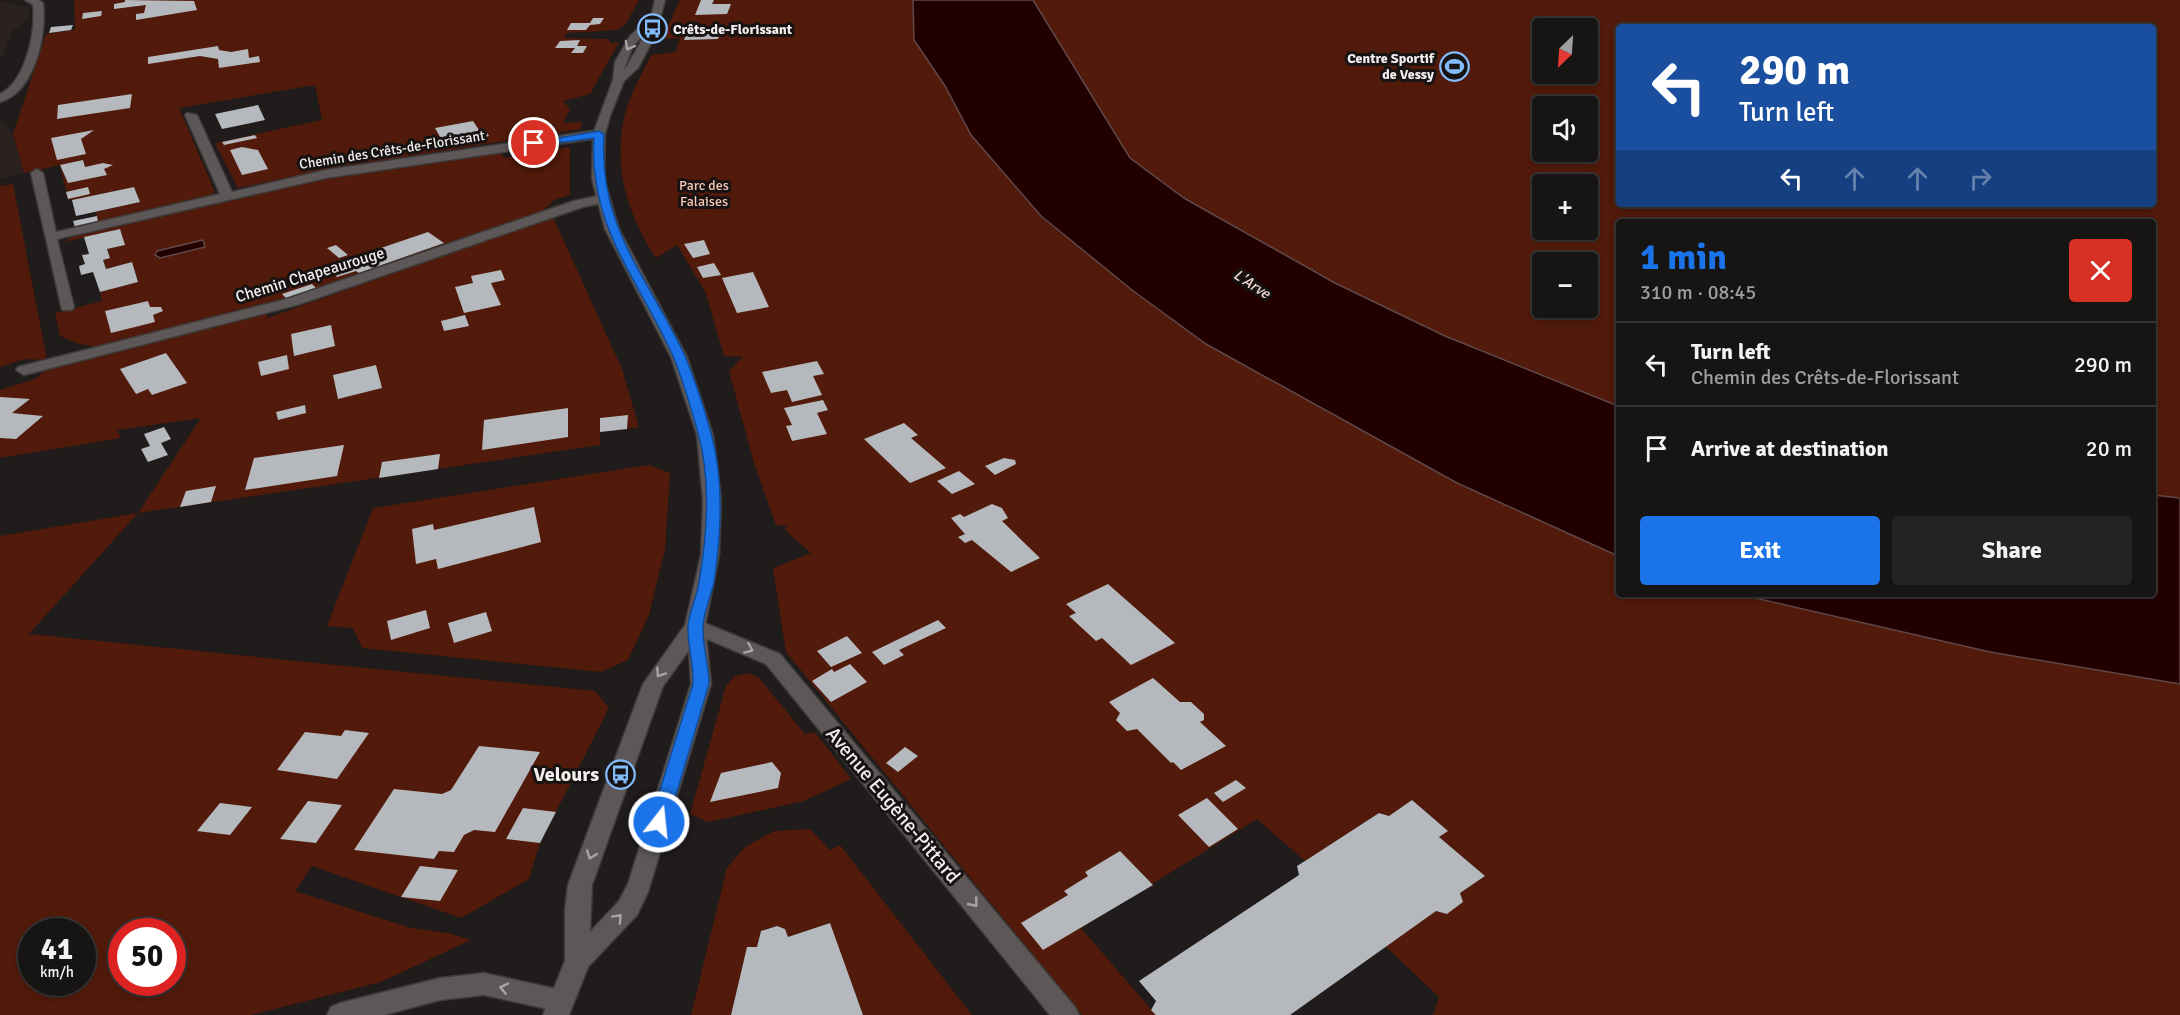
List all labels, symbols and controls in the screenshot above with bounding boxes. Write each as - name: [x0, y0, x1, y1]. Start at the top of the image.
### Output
- bus stop icon: Crêts-de-Florissant: [636, 13, 668, 45]
- north arrow: [1532, 18, 1598, 84]
- map controls: [1532, 18, 1598, 318]
- place label: Crêts-de-Florissant: [673, 21, 793, 38]
- one-way arrow: [625, 39, 636, 50]
- text: 290 m: [1739, 45, 1850, 96]
- icon: left: [1640, 48, 1718, 126]
- place label: Centre Sportif de Vessy: [1347, 50, 1435, 83]
- sports icon: Centre Sportif de Vessy: [1439, 50, 1471, 82]
- button: sound: [1532, 96, 1598, 162]
- text: Turn left: [1739, 96, 1834, 129]
- pin: [508, 117, 559, 168]
- icon: arrive: [517, 126, 550, 159]
- street label: Chemin des Crêts-de-Florissant: [298, 127, 486, 173]
- icon: left: [1775, 162, 1808, 195]
- icon: ahead: [1838, 162, 1871, 195]
- icon: ahead: [1901, 162, 1934, 195]
- icon: right: [1964, 162, 1997, 195]
- button: +: [1532, 174, 1598, 240]
- park label: Parc des Falaises: [679, 177, 729, 210]
- text: 1 min: [1640, 235, 1727, 280]
- button: close: [2069, 239, 2132, 302]
- street label: Chemin Chapeaurouge: [233, 243, 387, 307]
- button: −: [1532, 252, 1598, 318]
- water label: L'Arve: [1230, 266, 1275, 303]
- text: 310 m · 08:45: [1640, 280, 1756, 305]
- text: Turn left: [1691, 338, 1771, 365]
- icon: left: [1640, 348, 1673, 381]
- text: 290 m: [2074, 351, 2132, 378]
- text: Chemin des Crêts-de-Florissant: [1691, 365, 1959, 390]
- icon: arrive: [1640, 432, 1673, 465]
- text: Arrive at destination: [1691, 435, 1888, 462]
- text: 20 m: [2086, 435, 2132, 462]
- button: Exit: [1640, 516, 1880, 585]
- button: Share: [1892, 516, 2132, 585]
- one-way arrow: [743, 642, 754, 654]
- one-way arrow: [656, 667, 667, 678]
- street label: Avenue Eugène-Pittard: [820, 722, 966, 888]
- bus stop icon: Velours: [604, 758, 636, 790]
- place label: Velours: [534, 762, 599, 787]
- position arrow: [627, 790, 691, 854]
- one-way arrow: [585, 849, 598, 860]
- one-way arrow: [967, 896, 978, 907]
- one-way arrow: [611, 915, 622, 926]
- speed limit sign: 50: [108, 918, 186, 996]
- text: 41: [41, 931, 73, 968]
- text: km/h: [40, 963, 74, 981]
- one-way arrow: [499, 983, 509, 996]

